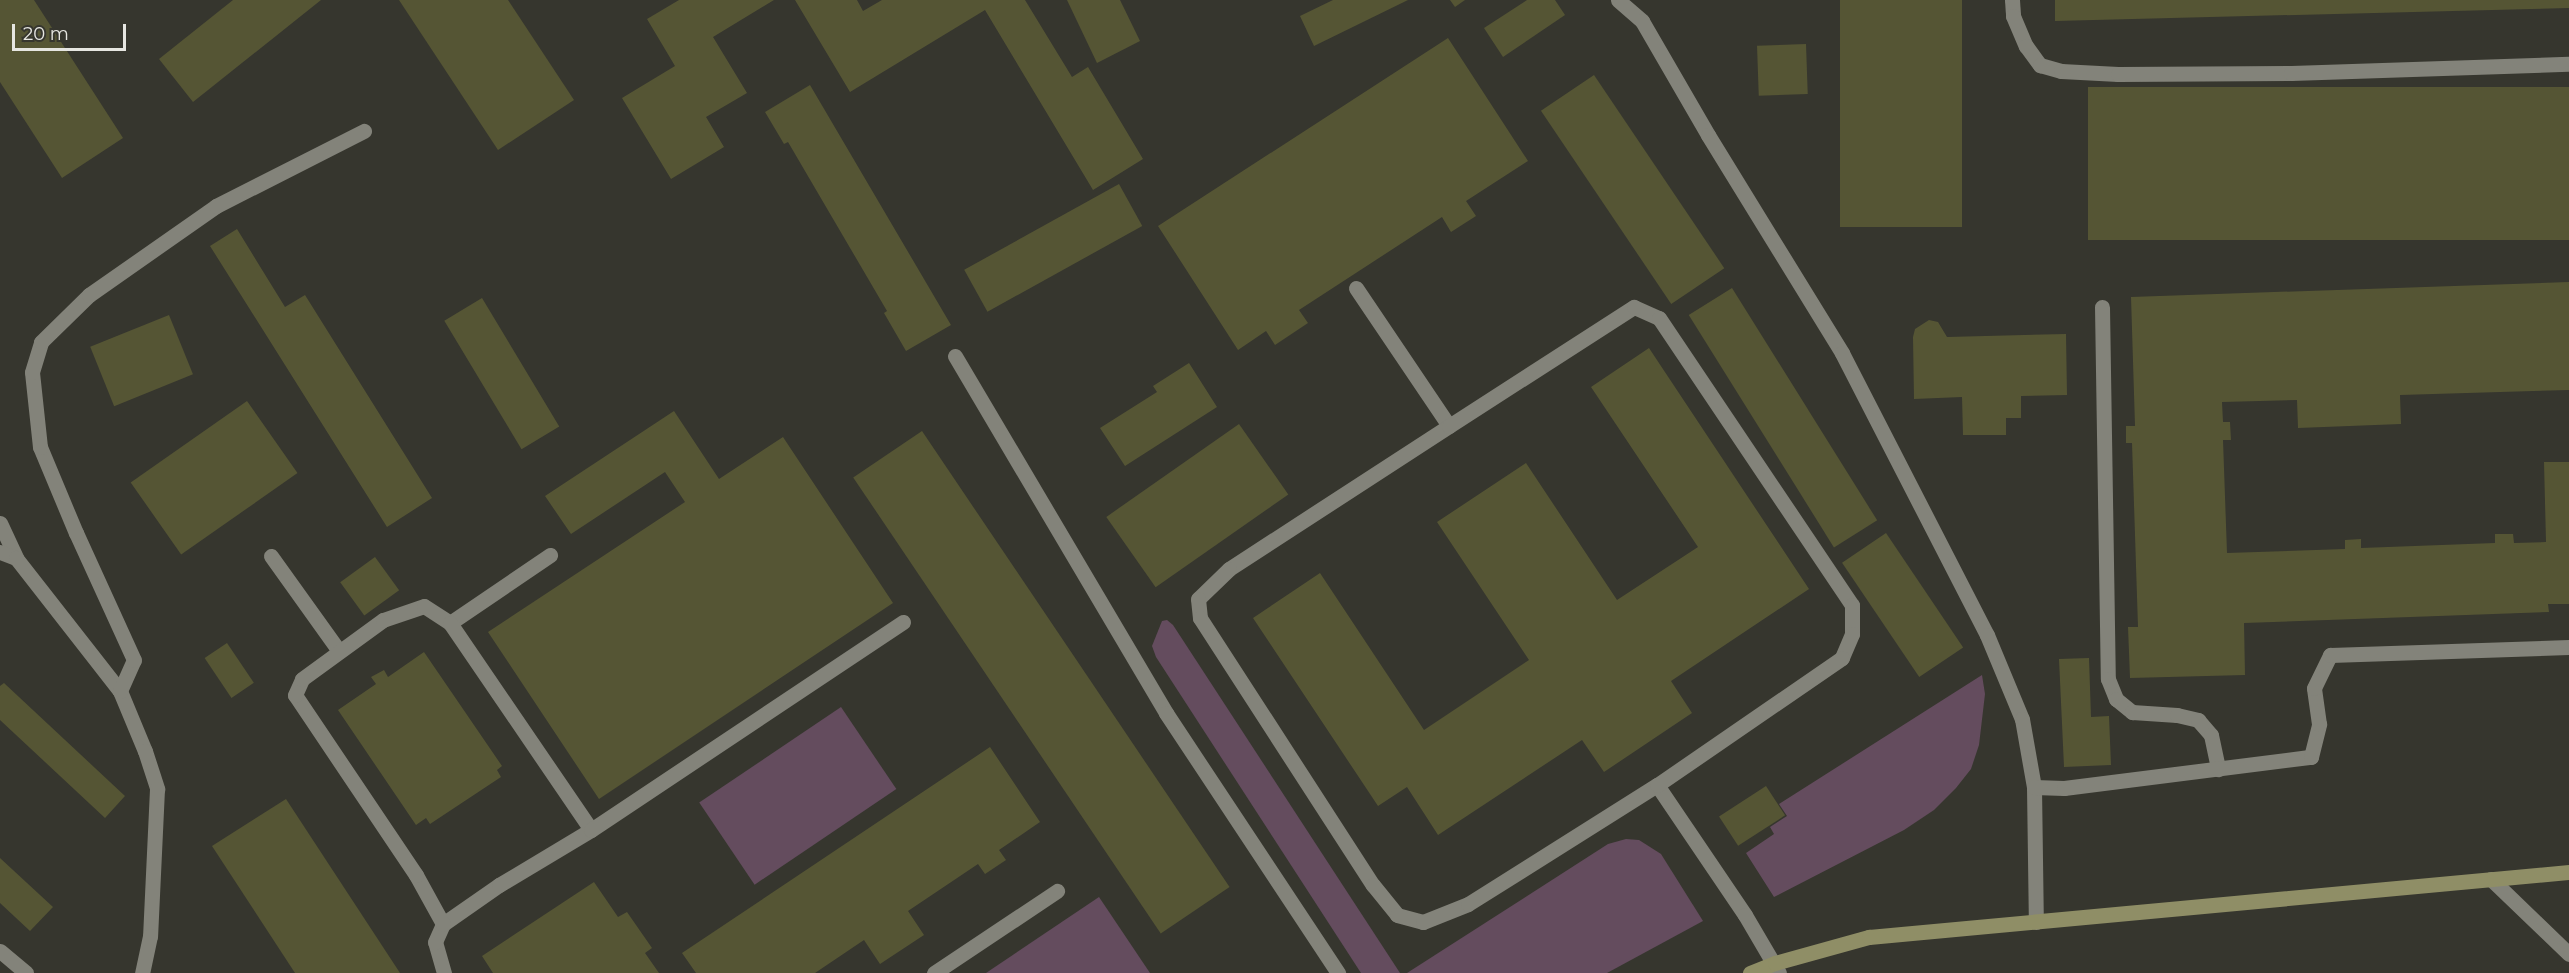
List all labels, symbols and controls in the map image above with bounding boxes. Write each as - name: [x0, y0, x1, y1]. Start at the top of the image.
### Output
- scale bar: [15, 12, 129, 50]
- text: 20 m: [23, 23, 69, 45]

